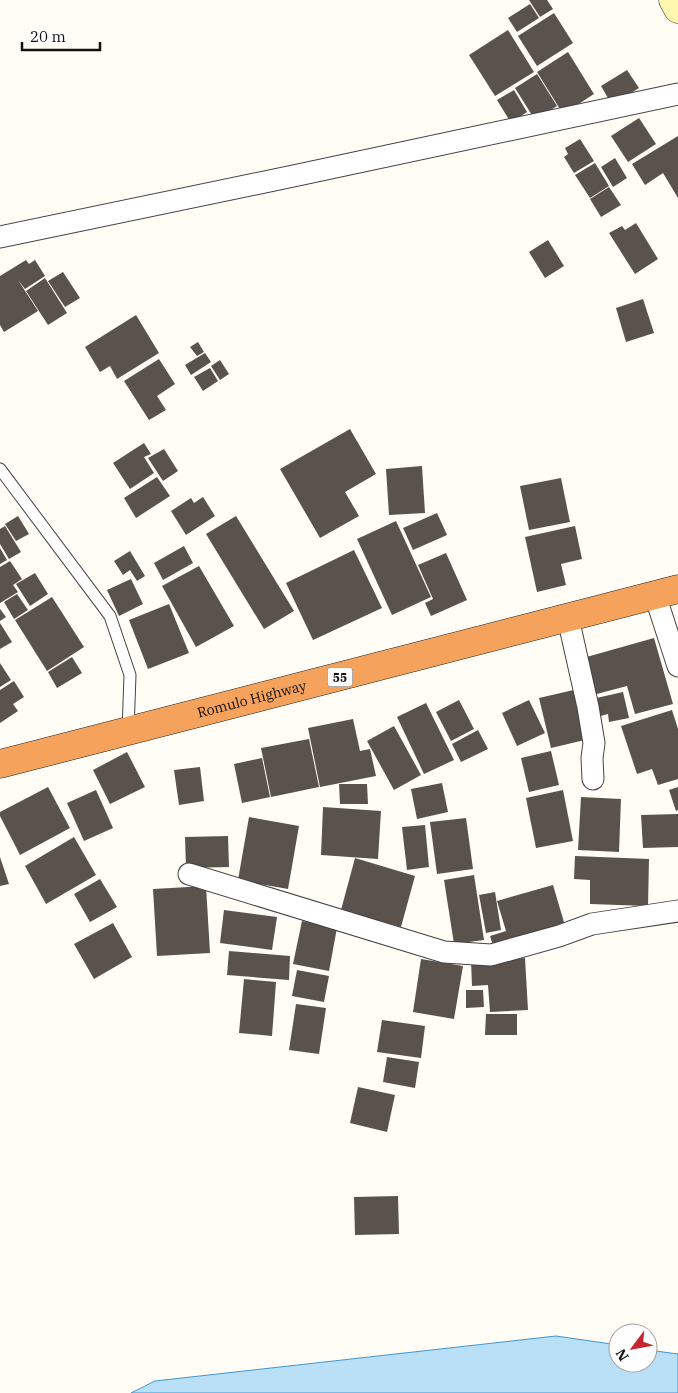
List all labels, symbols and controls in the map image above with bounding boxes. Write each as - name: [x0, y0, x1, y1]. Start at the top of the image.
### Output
- scale bar: [22, 20, 100, 52]
- text: 20 m: [30, 27, 66, 46]
- road number: 55: [328, 668, 352, 686]
- street label: Romulo Highway: [195, 676, 309, 722]
- north arrow: [608, 1323, 658, 1373]
- text: N: [611, 1345, 633, 1364]

